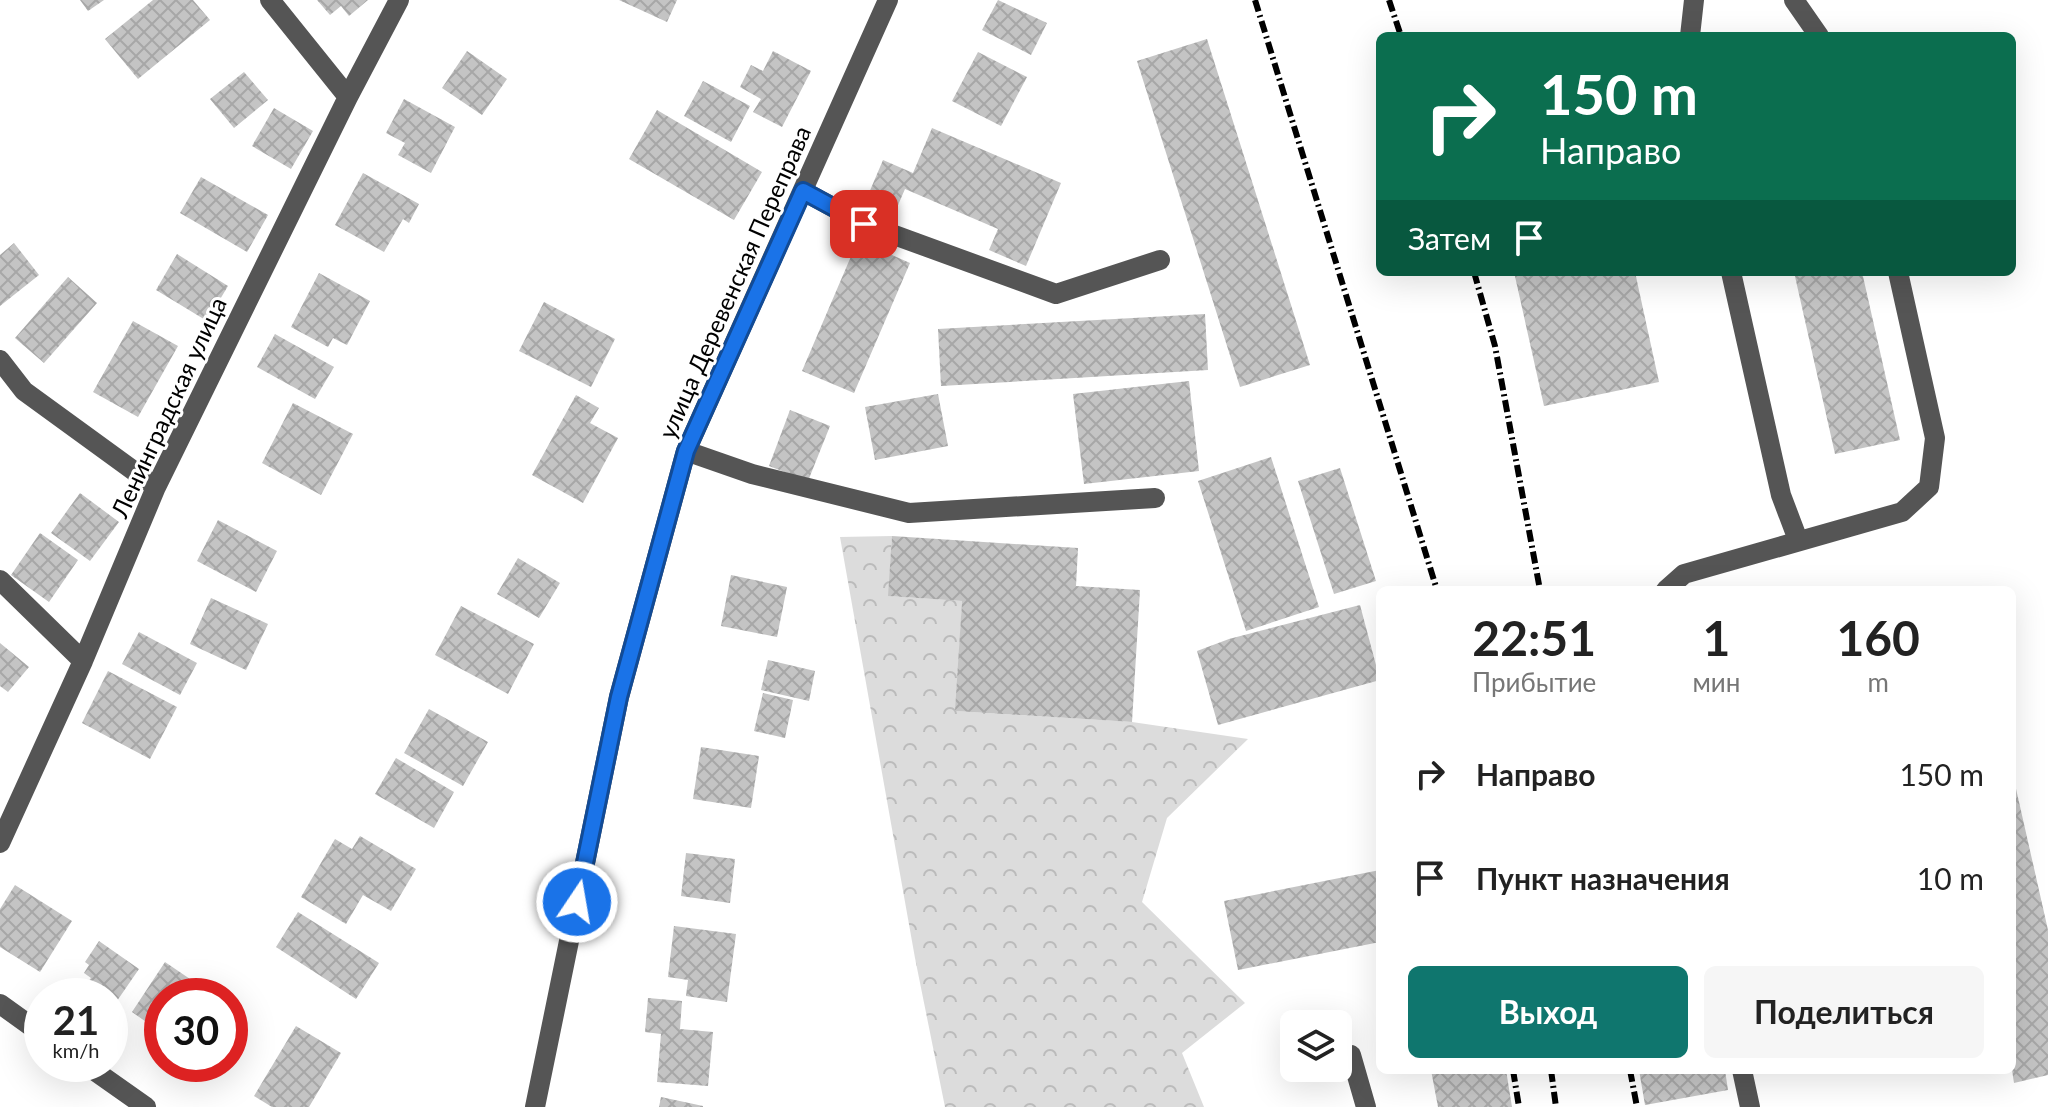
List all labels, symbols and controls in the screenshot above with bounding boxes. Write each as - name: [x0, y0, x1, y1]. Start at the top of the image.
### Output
- text: 150 m: [1540, 60, 1698, 127]
- icon: right: [1408, 64, 1512, 168]
- street label: улица Деревенская Переправа: [652, 121, 816, 443]
- text: Направо: [1540, 128, 1681, 172]
- pin: [830, 190, 898, 258]
- icon: arrive: [842, 202, 886, 246]
- icon: arrive: [1507, 216, 1551, 260]
- text: Затем: [1408, 220, 1491, 256]
- street label: Ленинградская улица: [104, 292, 232, 523]
- text: 22:51: [1472, 609, 1596, 666]
- text: 1: [1702, 609, 1730, 666]
- text: 160: [1836, 609, 1920, 666]
- text: Прибытие: [1472, 666, 1596, 698]
- text: мин: [1692, 666, 1740, 698]
- text: m: [1867, 666, 1889, 698]
- icon: right: [1408, 752, 1452, 796]
- text: Направо: [1476, 756, 1596, 792]
- text: 150 m: [1899, 756, 1984, 792]
- icon: arrive: [1408, 856, 1452, 900]
- position arrow: [535, 860, 619, 944]
- text: Пункт назначения: [1476, 860, 1730, 896]
- text: 10 m: [1917, 860, 1984, 896]
- button: Выход: [1408, 966, 1688, 1058]
- button: Поделиться: [1704, 966, 1984, 1058]
- speed limit sign: 30: [144, 978, 248, 1082]
- text: 21: [53, 996, 99, 1044]
- map controls: [1280, 1010, 1352, 1082]
- button: layers: [1280, 1010, 1352, 1082]
- text: km/h: [53, 1038, 99, 1062]

